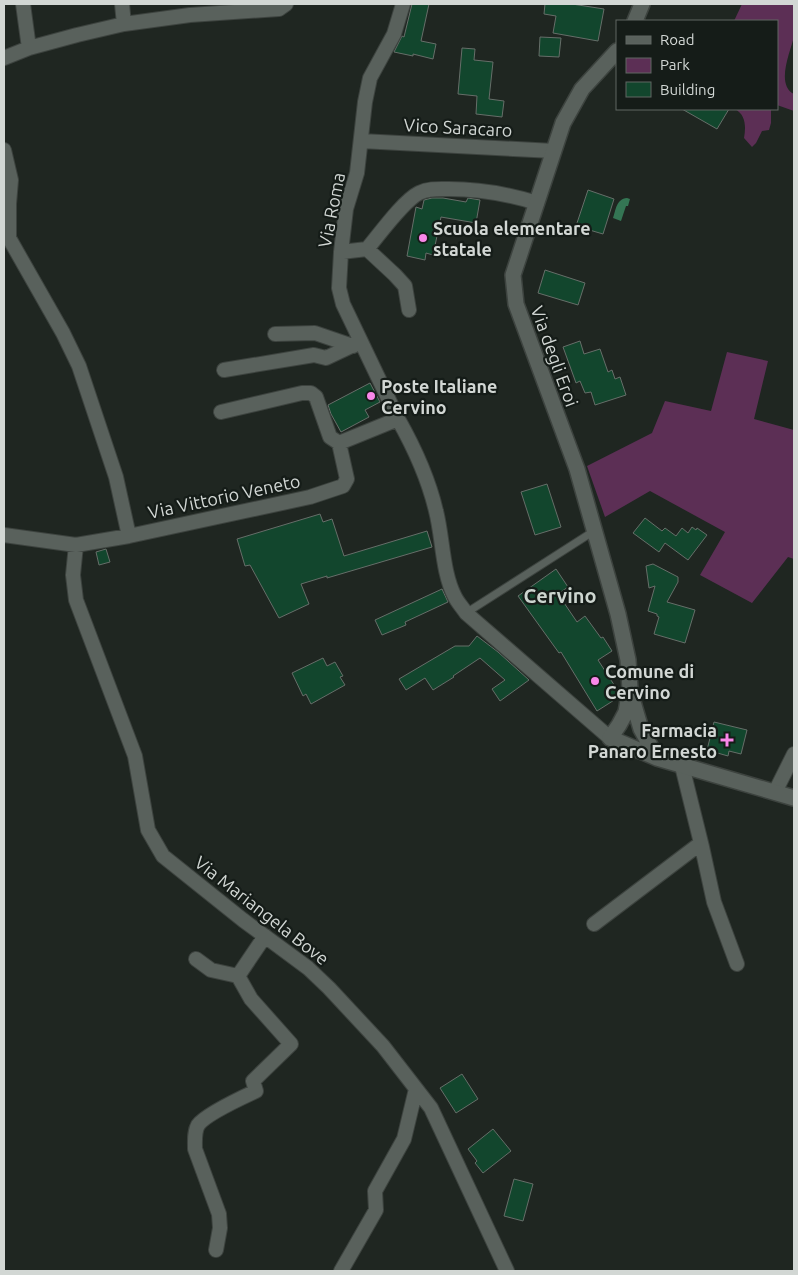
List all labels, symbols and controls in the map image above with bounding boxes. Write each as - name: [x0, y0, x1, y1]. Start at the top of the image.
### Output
- legend: [616, 20, 778, 110]
- text: Road: [660, 31, 695, 48]
- text: Park: [660, 56, 690, 73]
- text: Building: [660, 81, 715, 98]
- street label: Vico Saracaro: [403, 114, 513, 140]
- street label: Via Roma: [314, 171, 348, 249]
- place label: Scuola elementare statale: [433, 218, 591, 259]
- marker: Scuola elementare statale: [417, 232, 429, 244]
- street label: Via degli Eroi: [528, 303, 582, 409]
- place label: Poste Italiane Cervino: [381, 376, 497, 417]
- marker: Poste Italiane Cervino: [365, 390, 377, 402]
- street label: Via Vittorio Veneto: [146, 470, 302, 522]
- district label: Cervino: [524, 584, 596, 607]
- place label: Comune di Cervino: [605, 661, 694, 702]
- marker: Comune di Cervino: [589, 675, 601, 687]
- place label: Farmacia Panaro Ernesto: [588, 720, 717, 761]
- marker: Farmacia Panaro Ernesto: [721, 734, 733, 746]
- street label: Via Mariangela Bove: [191, 852, 333, 968]

